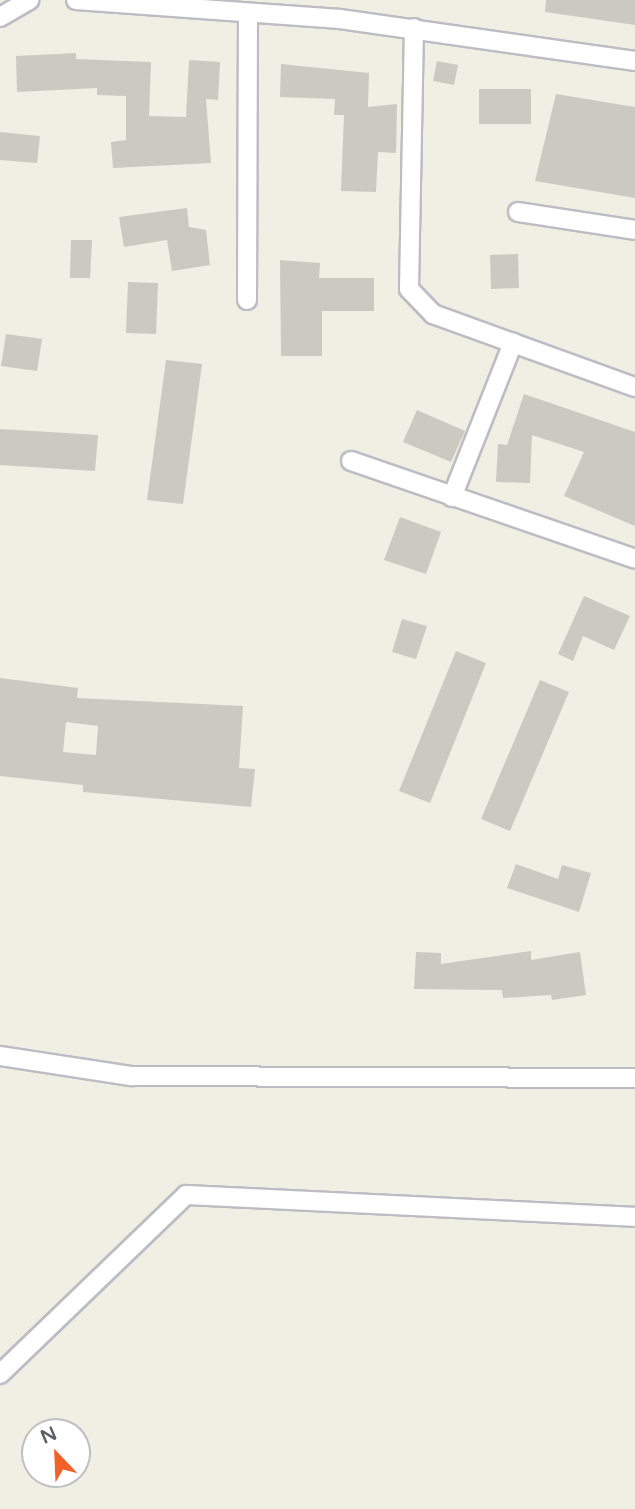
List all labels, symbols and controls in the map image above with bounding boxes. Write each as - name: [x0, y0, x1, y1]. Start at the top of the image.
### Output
- north arrow: [21, 1418, 91, 1488]
- text: N: [37, 1422, 60, 1449]

